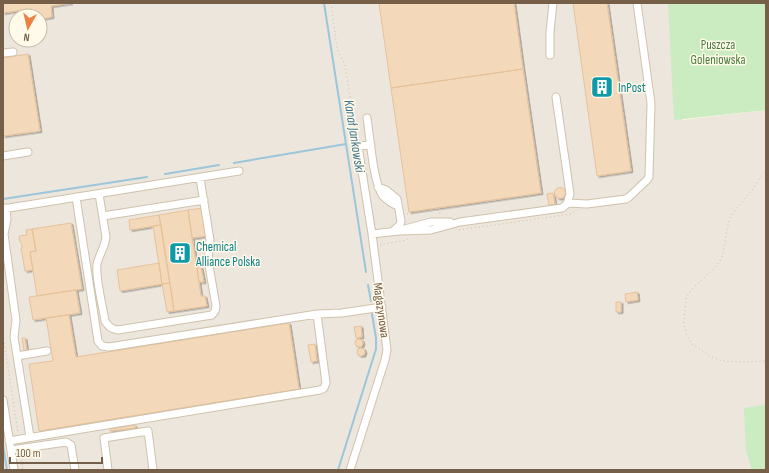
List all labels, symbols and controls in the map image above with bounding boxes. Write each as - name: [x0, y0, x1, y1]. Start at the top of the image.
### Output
- north arrow: [8, 8, 48, 48]
- text: N: [23, 31, 30, 44]
- park label: Puszcza Goleniowska: [691, 37, 745, 68]
- building icon: InPost: [589, 74, 615, 100]
- place label: InPost: [618, 80, 646, 96]
- water label: Kanał Jankowski: [340, 99, 369, 174]
- place label: Chemical Alliance Polska: [195, 239, 260, 270]
- building icon: Chemical Alliance Polska: [167, 240, 193, 266]
- street label: Magazynowa: [369, 282, 393, 339]
- scale bar: [10, 439, 102, 465]
- text: 100 m: [16, 446, 41, 461]

